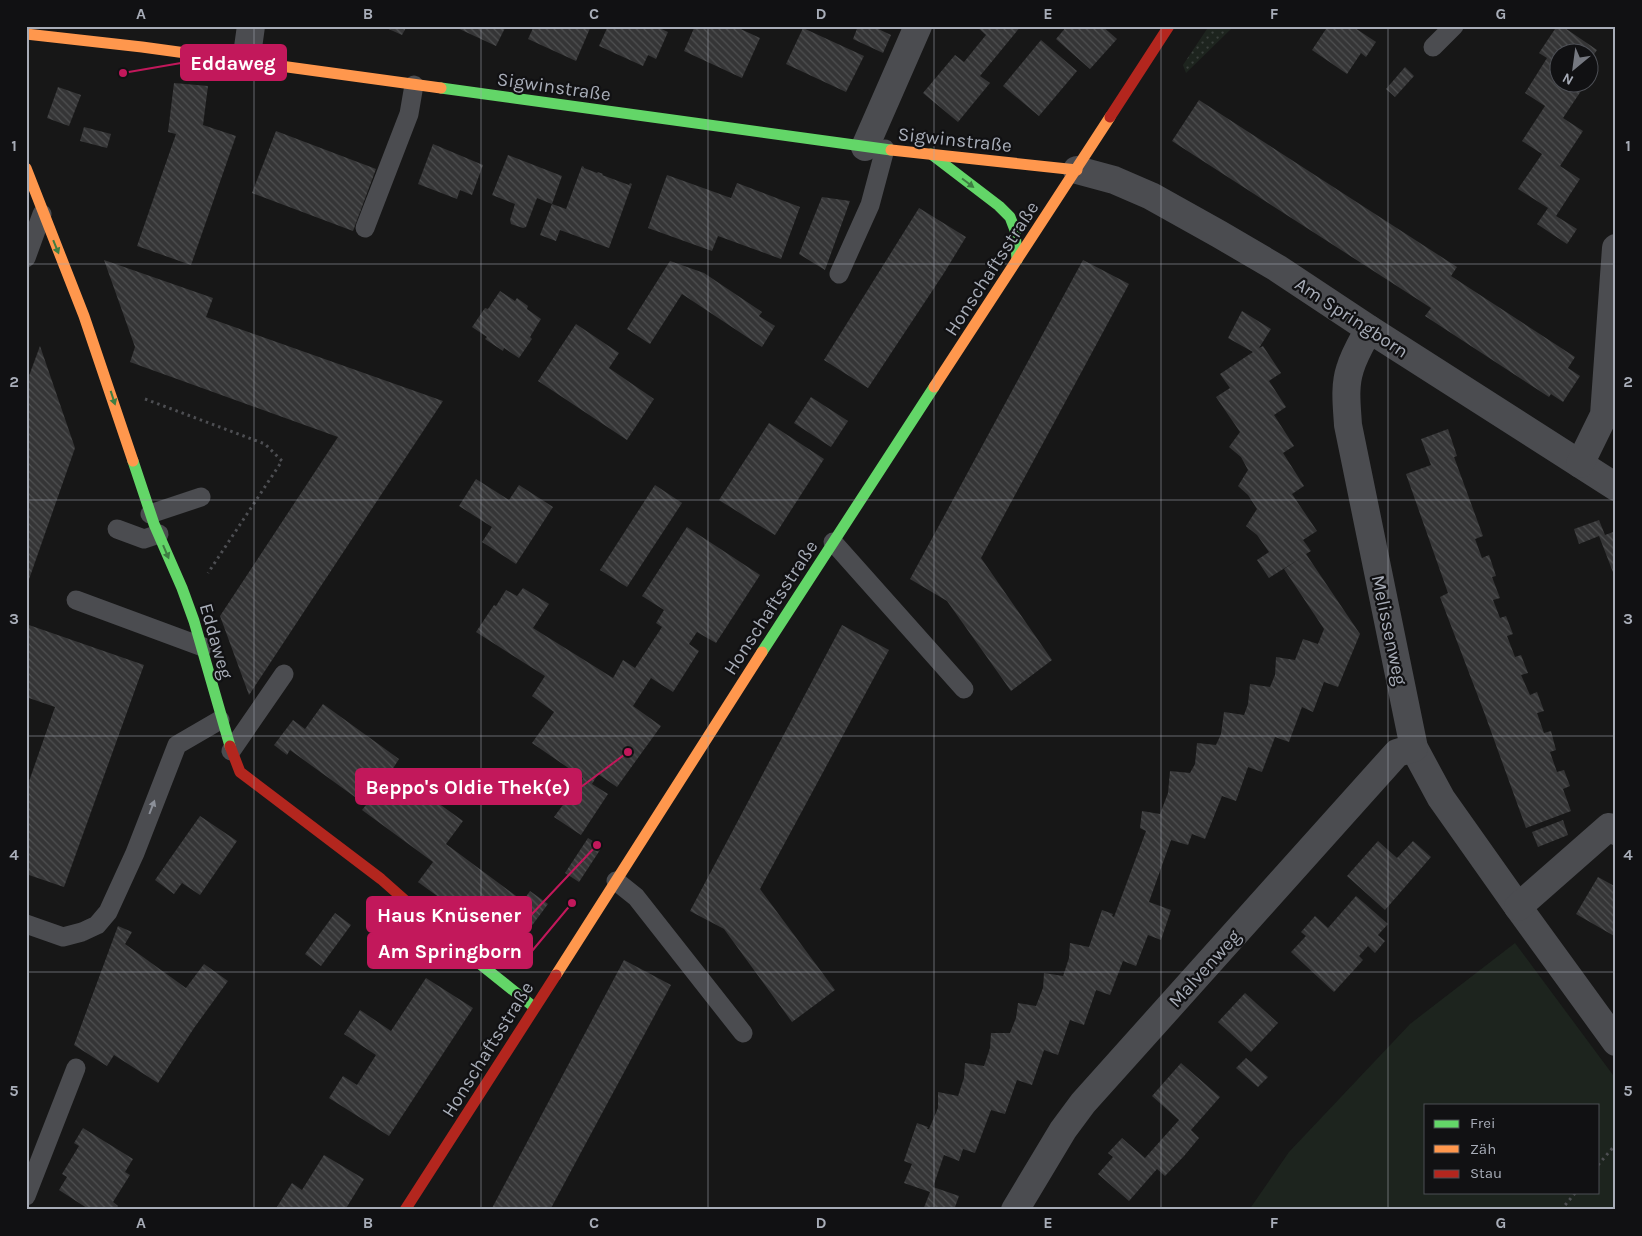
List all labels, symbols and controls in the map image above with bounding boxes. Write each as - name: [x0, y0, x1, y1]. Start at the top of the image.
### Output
- text: A: [136, 4, 146, 23]
- text: B: [363, 4, 373, 23]
- text: C: [589, 4, 599, 23]
- text: D: [816, 4, 827, 23]
- text: E: [1043, 4, 1053, 23]
- text: F: [1270, 4, 1279, 23]
- text: G: [1496, 4, 1506, 23]
- north arrow: [1550, 42, 1600, 92]
- callout: Eddaweg: [181, 45, 286, 80]
- text: Eddaweg: [190, 52, 276, 75]
- street label: Sigwinstraße: [496, 68, 612, 106]
- text: N: [1559, 69, 1576, 89]
- street label: Sigwinstraße: [897, 123, 1013, 157]
- text: 1: [11, 136, 17, 155]
- text: 1: [1625, 136, 1631, 155]
- one-way arrow: [961, 177, 974, 188]
- street label: Honschaftsstraße: [940, 197, 1043, 340]
- one-way arrow: [52, 240, 60, 254]
- street label: Am Springborn: [1291, 273, 1412, 363]
- text: 2: [9, 372, 19, 391]
- text: 2: [1623, 372, 1633, 391]
- one-way arrow: [110, 391, 118, 406]
- street label: Honschaftsstraße: [719, 536, 822, 679]
- one-way arrow: [163, 545, 171, 559]
- street label: Melissenweg: [1367, 573, 1412, 688]
- street label: Eddaweg: [195, 601, 237, 682]
- text: 3: [9, 609, 19, 628]
- text: 3: [1623, 609, 1633, 628]
- callout: Beppo's Oldie Thek(e): [356, 769, 581, 804]
- text: Beppo's Oldie Thek(e): [366, 776, 570, 799]
- one-way arrow: [149, 800, 156, 815]
- text: 4: [9, 845, 19, 864]
- text: 4: [1623, 845, 1633, 864]
- callout: Haus Knüsener: [367, 897, 531, 932]
- text: Haus Knüsener: [377, 904, 521, 927]
- street label: Malvenweg: [1164, 925, 1246, 1012]
- callout: Am Springborn: [368, 933, 532, 968]
- text: Am Springborn: [378, 940, 522, 963]
- street label: Honschaftsstraße: [437, 978, 538, 1121]
- text: 5: [9, 1081, 19, 1100]
- text: 5: [1623, 1081, 1633, 1100]
- legend: [1424, 1104, 1600, 1194]
- text: Frei: [1470, 1114, 1495, 1132]
- text: Zäh: [1470, 1140, 1496, 1158]
- text: Stau: [1470, 1164, 1502, 1182]
- text: A: [136, 1213, 146, 1232]
- text: B: [363, 1213, 373, 1232]
- text: C: [589, 1213, 599, 1232]
- text: D: [816, 1213, 827, 1232]
- text: E: [1043, 1213, 1053, 1232]
- text: F: [1270, 1213, 1279, 1232]
- text: G: [1496, 1213, 1506, 1232]

